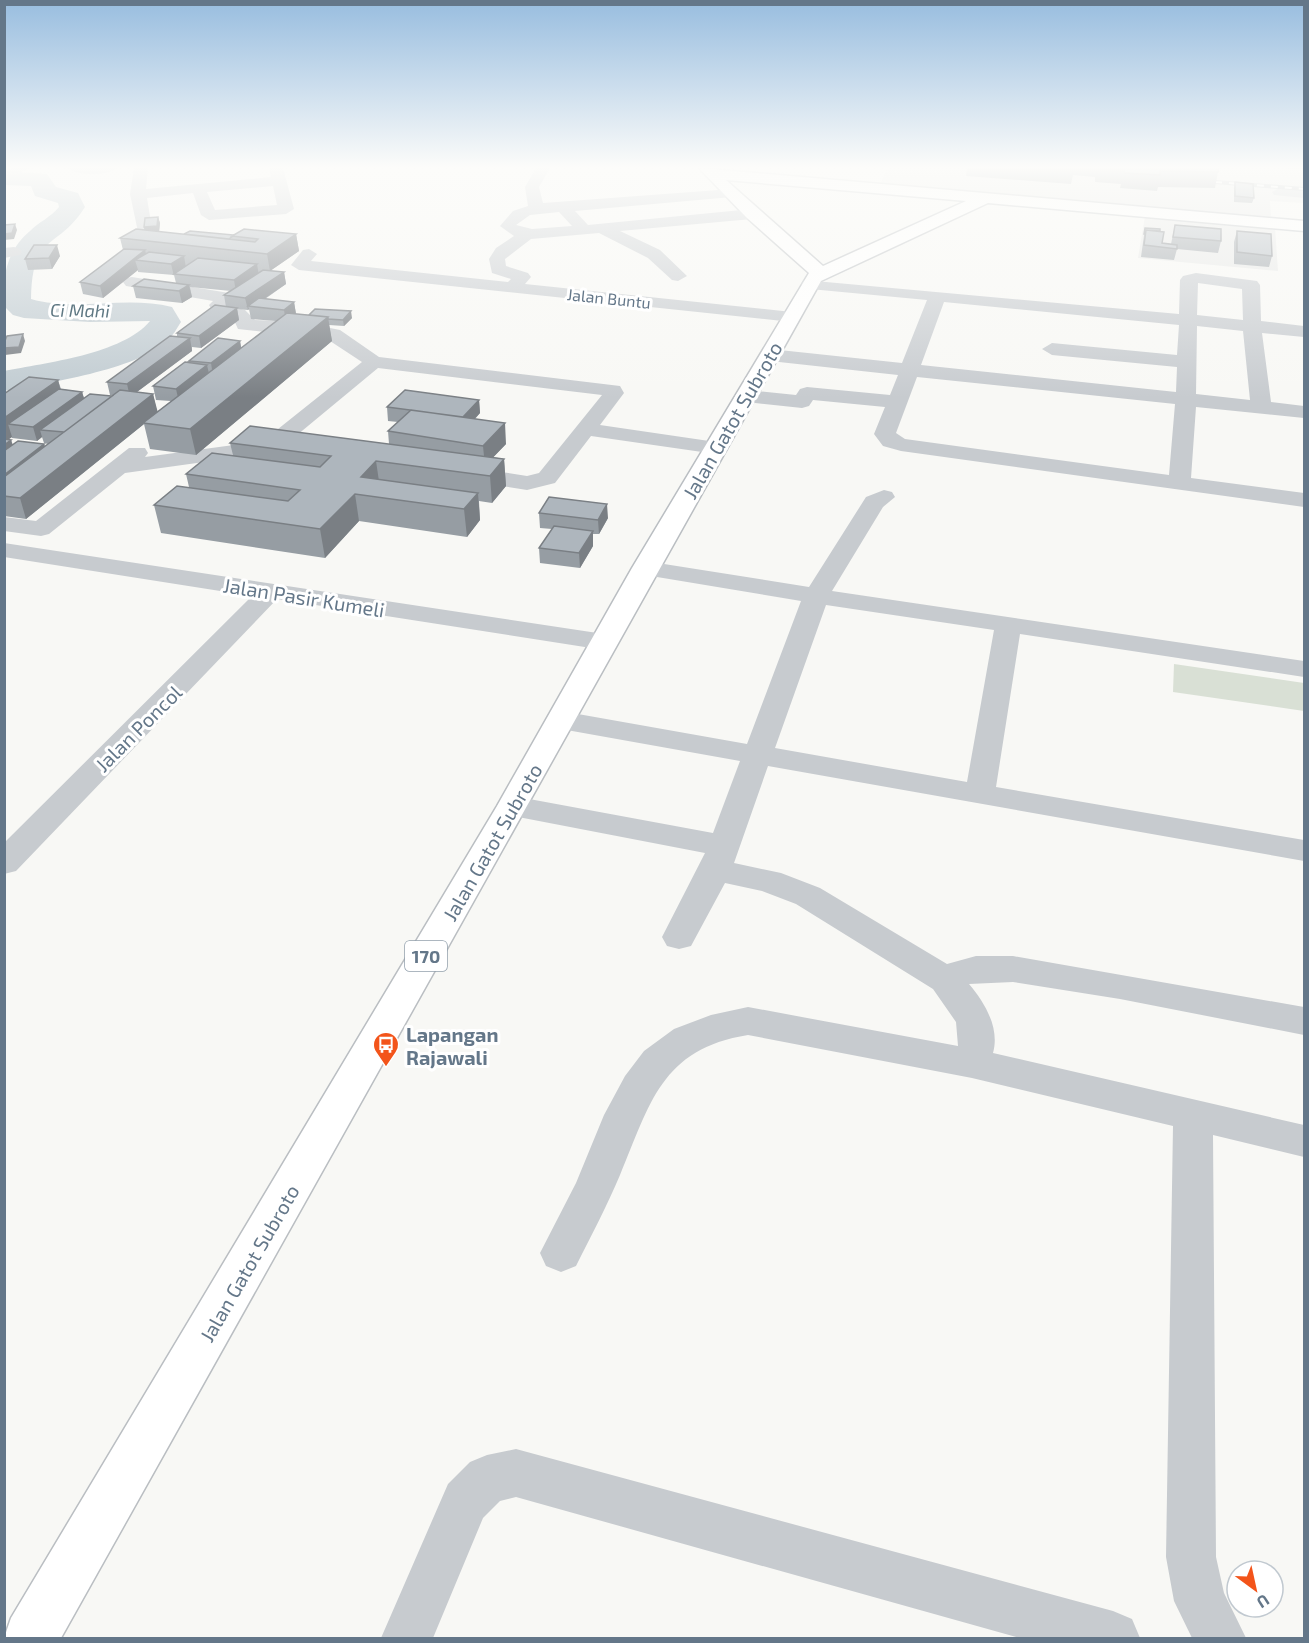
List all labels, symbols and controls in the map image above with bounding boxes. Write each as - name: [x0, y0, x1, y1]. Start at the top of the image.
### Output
- street label: Jalan Buntu: [566, 284, 652, 312]
- water label: Ci Mahi: [50, 298, 111, 322]
- street label: Jalan Gatot Subroto: [677, 337, 787, 503]
- street label: Jalan Pasir Kumeli: [222, 572, 386, 622]
- street label: Jalan Poncol: [90, 680, 186, 776]
- street label: Jalan Gatot Subroto: [437, 759, 547, 925]
- road number: 170: [405, 941, 447, 971]
- place label: Lapangan Rajawali: [406, 1022, 499, 1069]
- bus stop icon: Lapangan Rajawali: [371, 1030, 401, 1068]
- street label: Jalan Gatot Subroto: [194, 1180, 304, 1346]
- north arrow: [1225, 1559, 1285, 1619]
- text: U: [1254, 1591, 1273, 1613]

